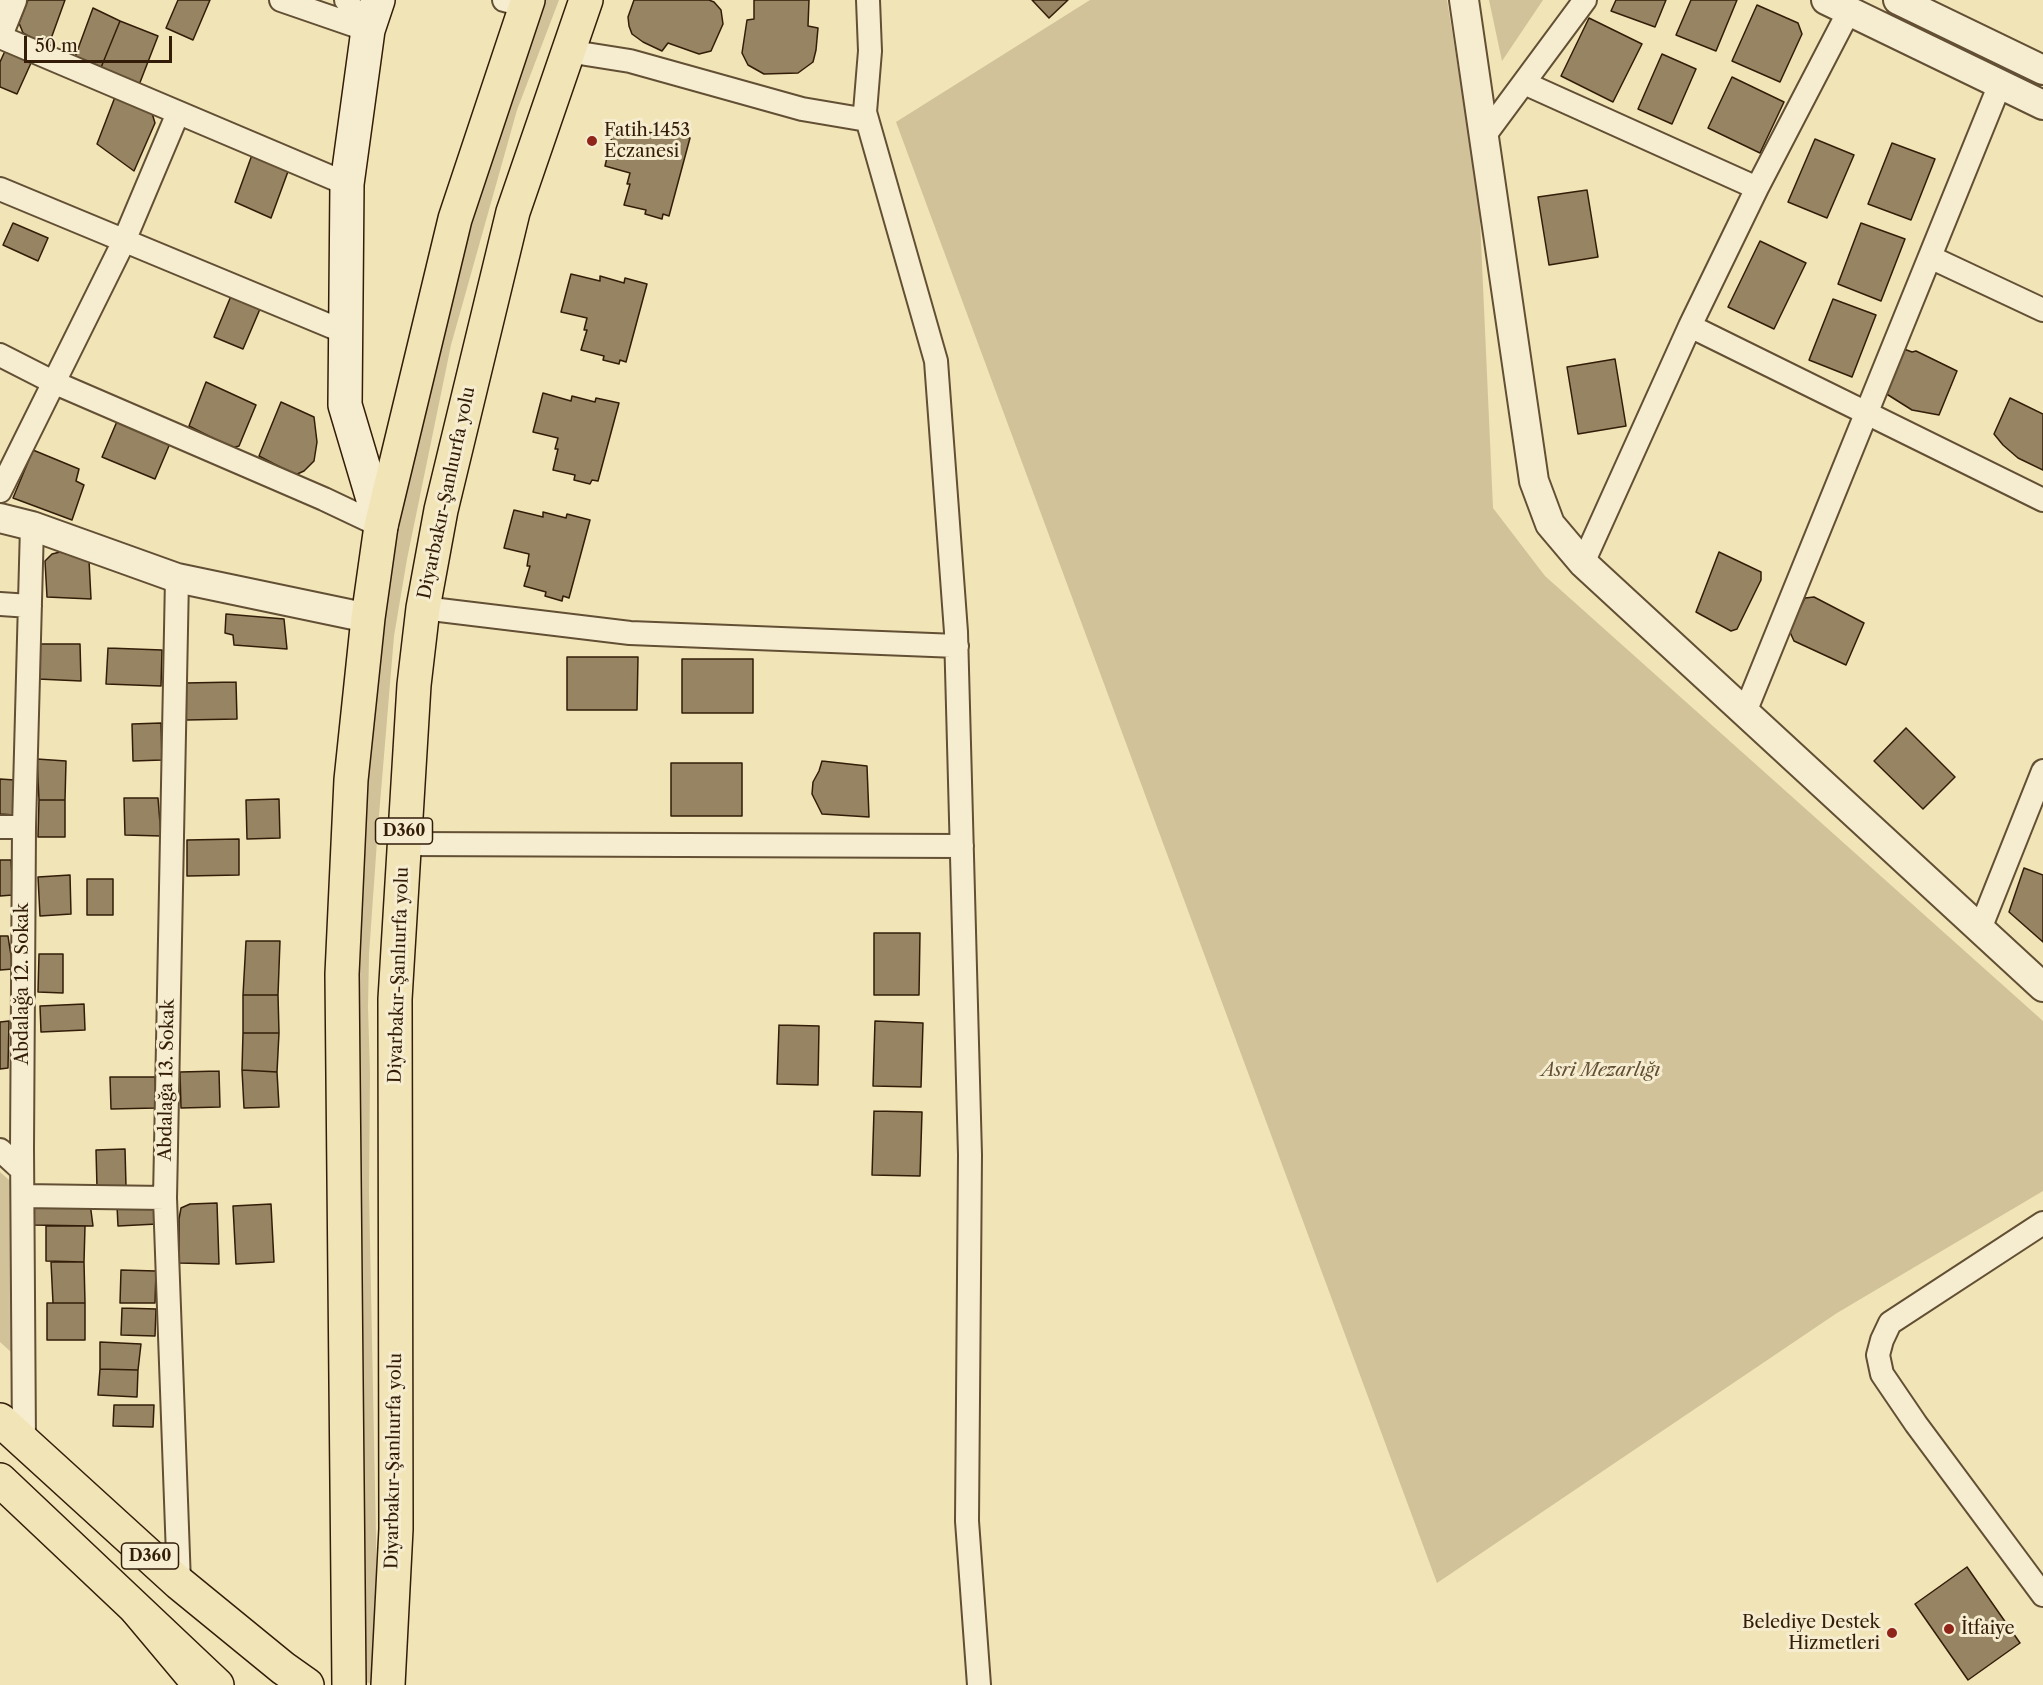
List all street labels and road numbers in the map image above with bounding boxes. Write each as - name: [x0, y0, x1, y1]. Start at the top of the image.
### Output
- street label: Diyarbakır-Şanlıurfa yolu: [414, 385, 480, 601]
- road number: D360: [376, 818, 432, 844]
- street label: Diyarbakır-Şanlıurfa yolu: [384, 866, 414, 1084]
- street label: Abdalağa 12. Sokak: [12, 903, 34, 1065]
- street label: Abdalağa 13. Sokak: [155, 999, 179, 1161]
- street label: Diyarbakır-Şanlıurfa yolu: [381, 1353, 407, 1569]
- road number: D360: [122, 1543, 178, 1569]

